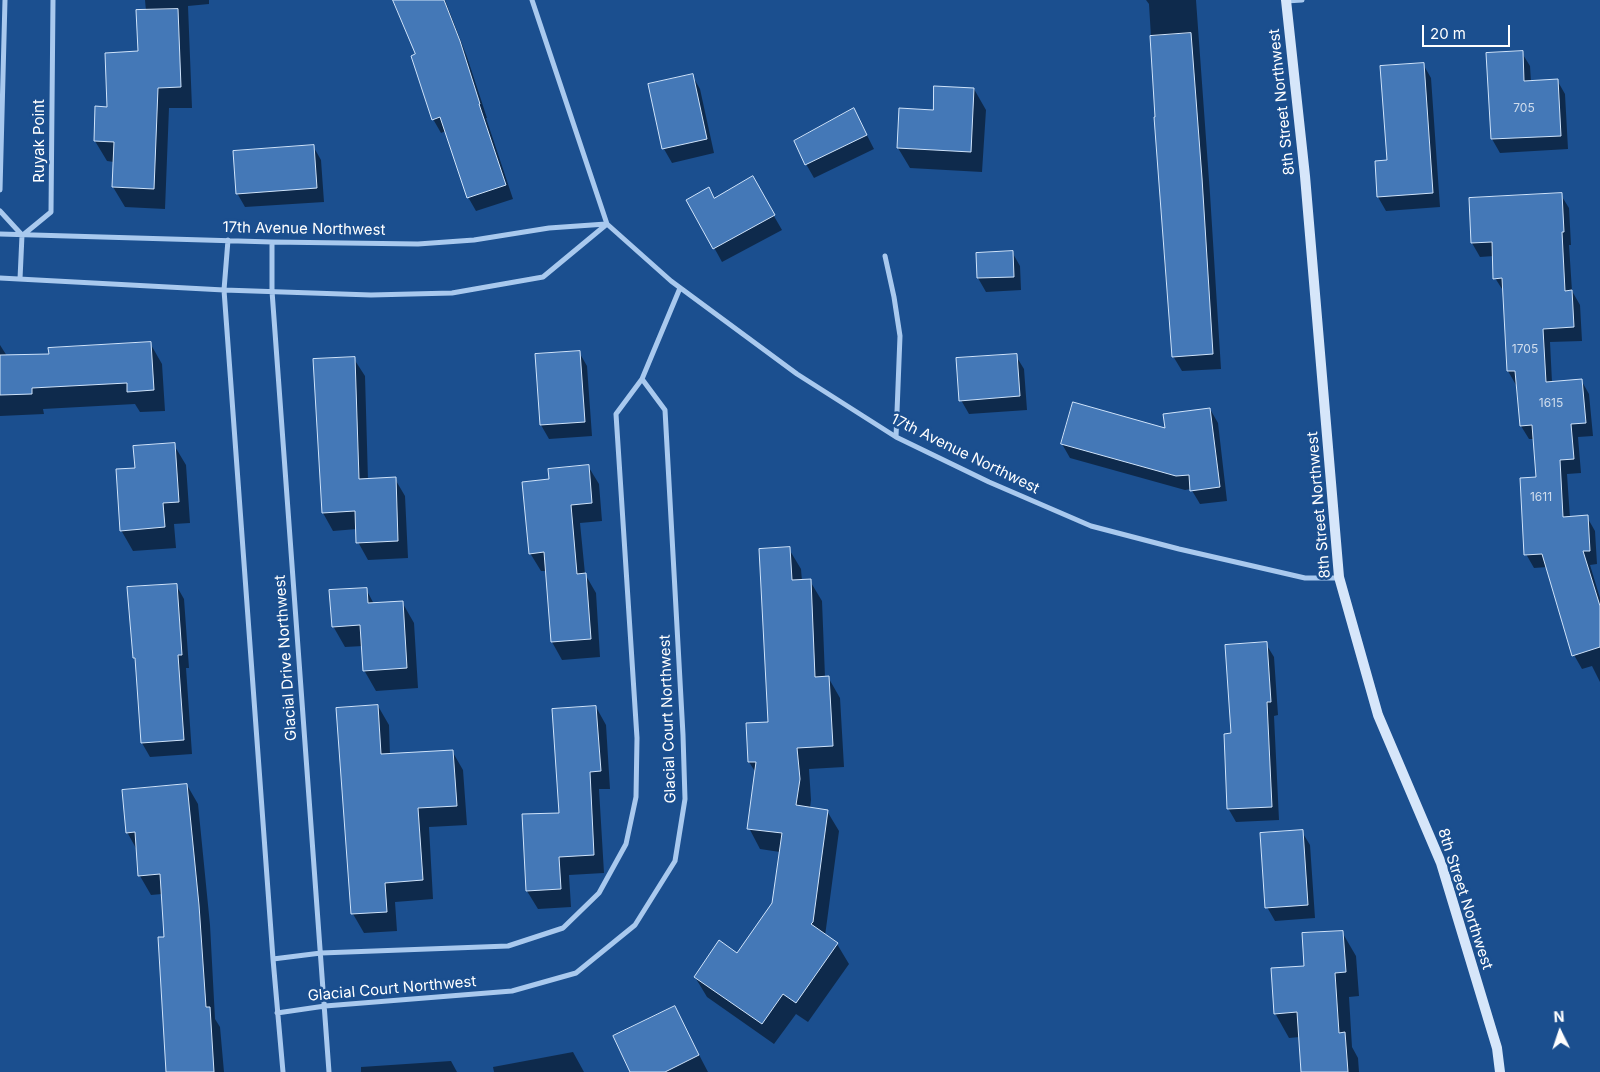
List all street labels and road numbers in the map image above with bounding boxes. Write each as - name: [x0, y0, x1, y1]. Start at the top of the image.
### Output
- street label: 8th Street Northwest: [1265, 28, 1299, 176]
- street label: Ruyak Point: [30, 99, 48, 183]
- street label: 17th Avenue Northwest: [222, 219, 386, 239]
- street label: 17th Avenue Northwest: [888, 410, 1042, 498]
- street label: 8th Street Northwest: [1304, 431, 1334, 579]
- street label: Glacial Drive Northwest: [271, 574, 301, 742]
- street label: Glacial Court Northwest: [656, 634, 680, 804]
- street label: 8th Street Northwest: [1434, 826, 1496, 972]
- street label: Glacial Court Northwest: [307, 973, 477, 1005]

